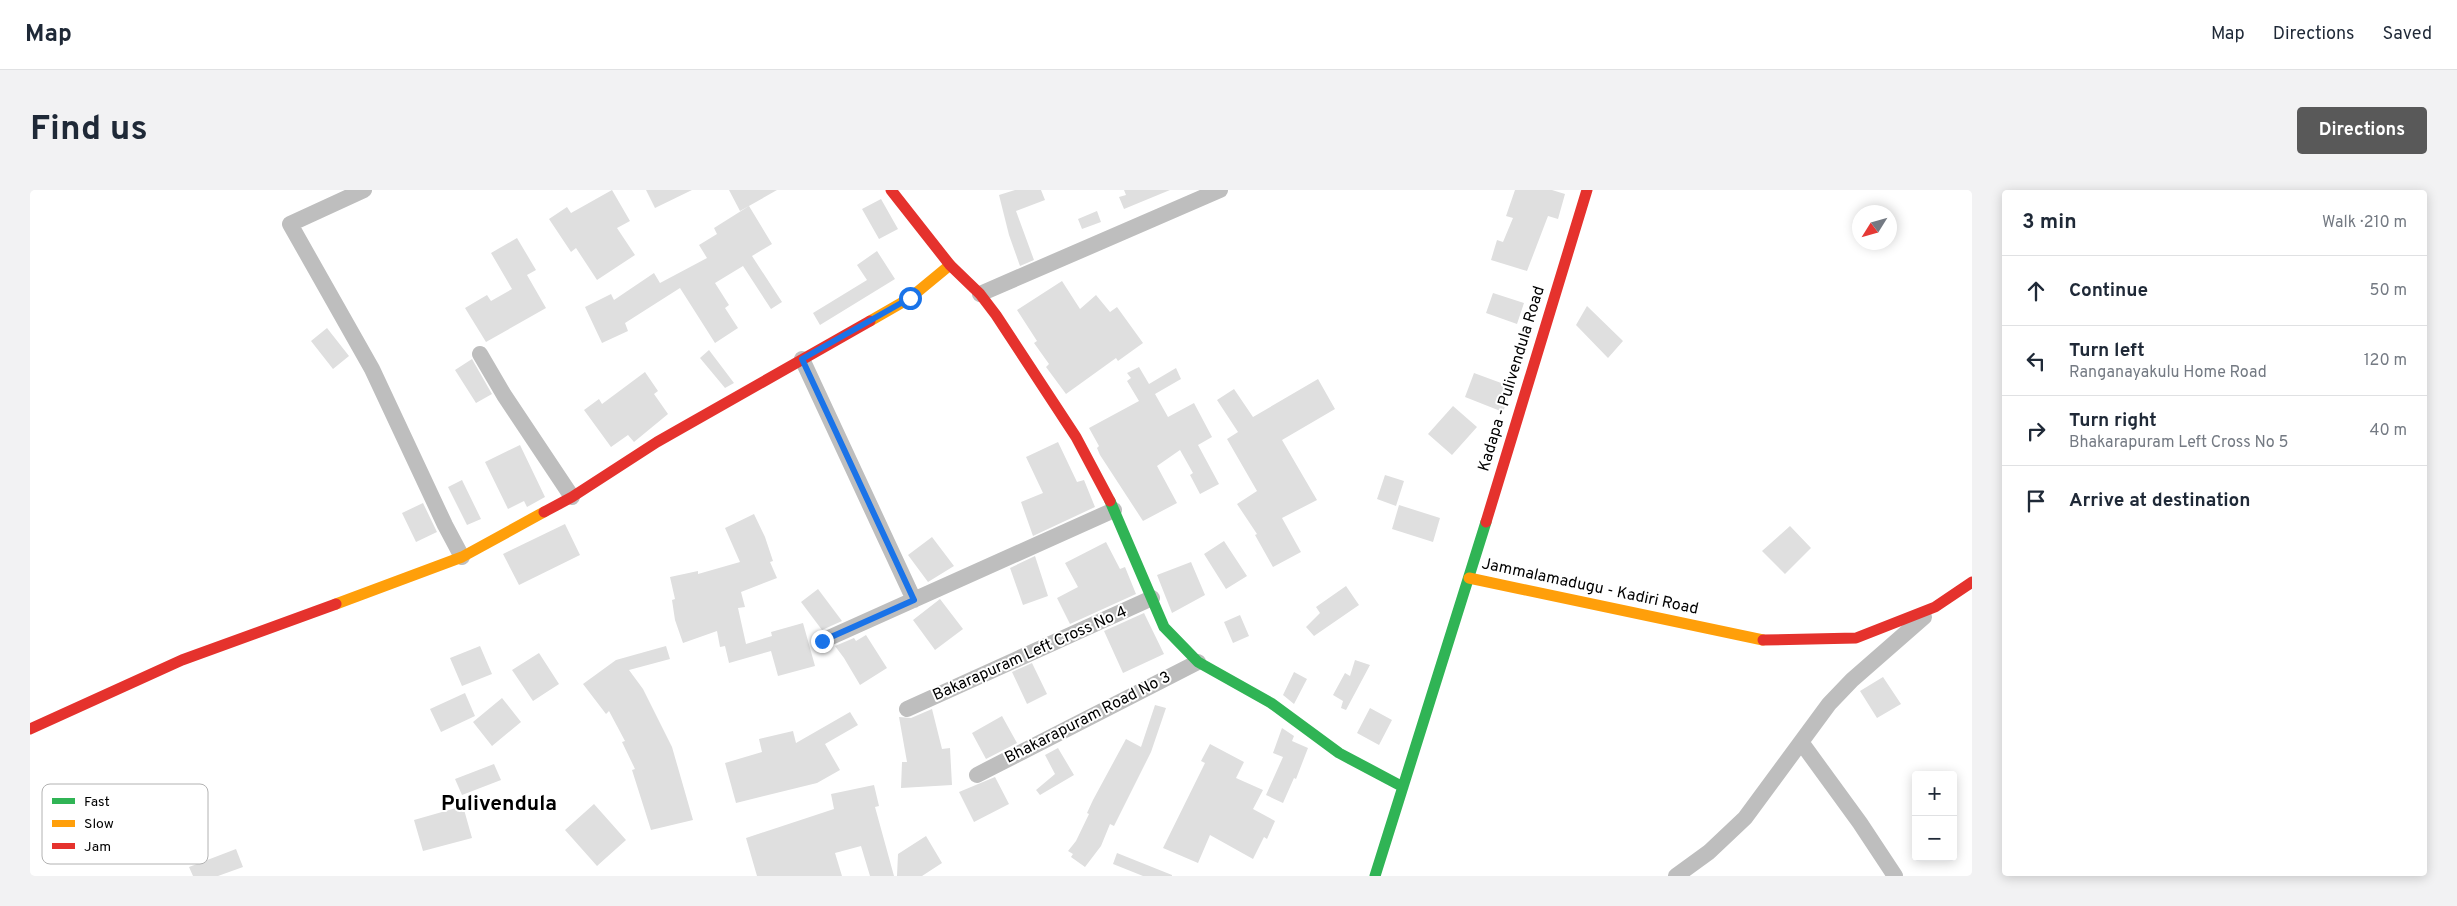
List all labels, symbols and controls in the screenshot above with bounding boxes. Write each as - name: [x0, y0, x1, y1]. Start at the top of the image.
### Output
- text: Map: [25, 20, 72, 50]
- text: Map: [2211, 23, 2245, 46]
- text: Directions: [2273, 23, 2355, 46]
- text: Saved: [2383, 23, 2432, 46]
- button: Directions: [2297, 107, 2427, 154]
- text: Find us: [30, 108, 148, 152]
- north arrow: [1852, 205, 1897, 250]
- text: 3 min: [2022, 209, 2077, 236]
- text: Walk · 210 m: [2322, 213, 2407, 233]
- icon: ahead: [2022, 277, 2050, 305]
- text: Continue: [2069, 279, 2148, 303]
- text: 50 m: [2370, 281, 2407, 301]
- street label: Kadapa - Pulivendula Road: [1474, 284, 1550, 474]
- route start: [899, 287, 922, 310]
- text: Turn left: [2069, 339, 2145, 363]
- icon: left: [2022, 347, 2050, 375]
- text: 120 m: [2364, 351, 2407, 371]
- text: Ranganayakulu Home Road: [2069, 363, 2267, 383]
- text: Turn right: [2069, 409, 2157, 433]
- icon: right: [2022, 417, 2050, 445]
- text: 40 m: [2369, 421, 2407, 441]
- text: Bhakarapuram Left Cross No 5: [2069, 433, 2288, 453]
- icon: arrive: [2022, 487, 2050, 515]
- text: Arrive at destination: [2069, 489, 2250, 513]
- street label: Jammalamadugu - Kadiri Road: [1480, 554, 1700, 620]
- street label: Bakarapuram Left Cross No 4: [930, 602, 1130, 706]
- route end: [811, 630, 834, 653]
- street label: Bhakarapuram Road No 3: [1002, 667, 1174, 769]
- map controls: [1912, 771, 1957, 861]
- button: +: [1912, 771, 1957, 816]
- legend: [42, 784, 208, 864]
- district label: Pulivendula: [441, 791, 557, 818]
- text: Fast: [84, 794, 110, 811]
- text: Slow: [84, 816, 114, 833]
- button: −: [1912, 816, 1957, 861]
- text: Jam: [84, 839, 111, 856]

